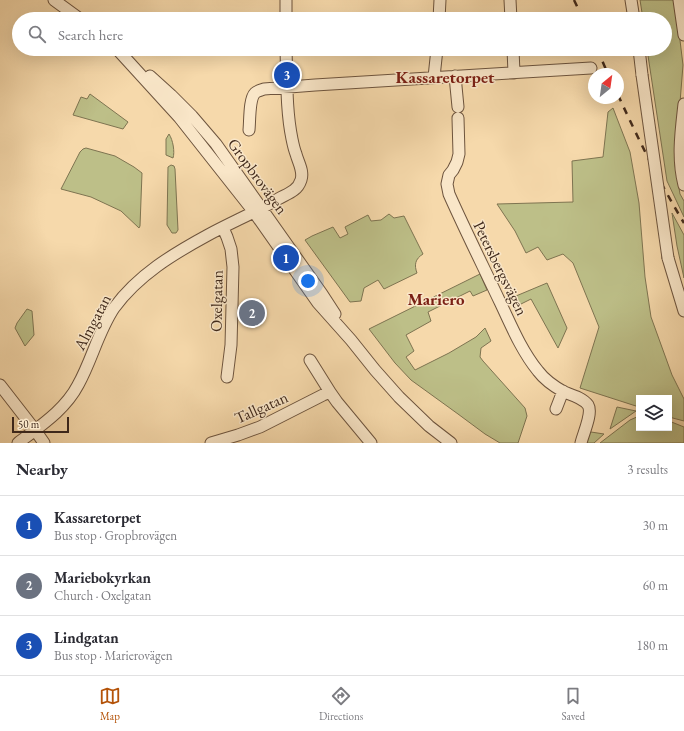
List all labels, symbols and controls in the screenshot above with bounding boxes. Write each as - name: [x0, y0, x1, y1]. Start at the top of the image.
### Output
- search box: [12, 12, 672, 56]
- icon: search: [26, 23, 48, 45]
- text: Search here: [58, 25, 123, 44]
- pin: 3: [274, 60, 300, 90]
- district label: Kassaretorpet: [396, 66, 495, 88]
- north arrow: [588, 68, 624, 104]
- street label: Gropbrovägen: [223, 134, 293, 219]
- street label: Petersbergsvägen: [469, 217, 533, 320]
- pin: 1: [273, 243, 299, 273]
- street label: Oxelgatan: [205, 269, 228, 332]
- your location: [298, 271, 318, 291]
- district label: Mariero: [407, 288, 465, 310]
- street label: Almgatan: [68, 290, 116, 355]
- pin: 2: [239, 298, 265, 328]
- street label: Tallgatan: [231, 386, 292, 429]
- map controls: [636, 395, 672, 431]
- button: layers: [636, 395, 672, 431]
- scale bar: [12, 415, 69, 434]
- text: 50 m: [18, 417, 39, 431]
- text: Nearby: [16, 458, 68, 480]
- text: 3 results: [627, 461, 668, 478]
- text: Kassaretorpet: [54, 508, 141, 527]
- text: 1: [26, 517, 32, 534]
- text: 30 m: [643, 517, 668, 534]
- text: Bus stop · Gropbrovägen: [54, 527, 177, 544]
- text: Mariebokyrkan: [54, 568, 151, 587]
- text: 2: [26, 577, 32, 594]
- text: 60 m: [643, 577, 668, 594]
- text: Church · Oxelgatan: [54, 587, 151, 604]
- text: Lindgatan: [54, 628, 119, 647]
- text: 3: [26, 637, 32, 654]
- text: 180 m: [637, 637, 668, 654]
- text: Bus stop · Marierovägen: [54, 647, 173, 664]
- tab: Map: [99, 685, 121, 723]
- tab: Directions: [319, 685, 363, 723]
- tab: Saved: [561, 685, 585, 723]

